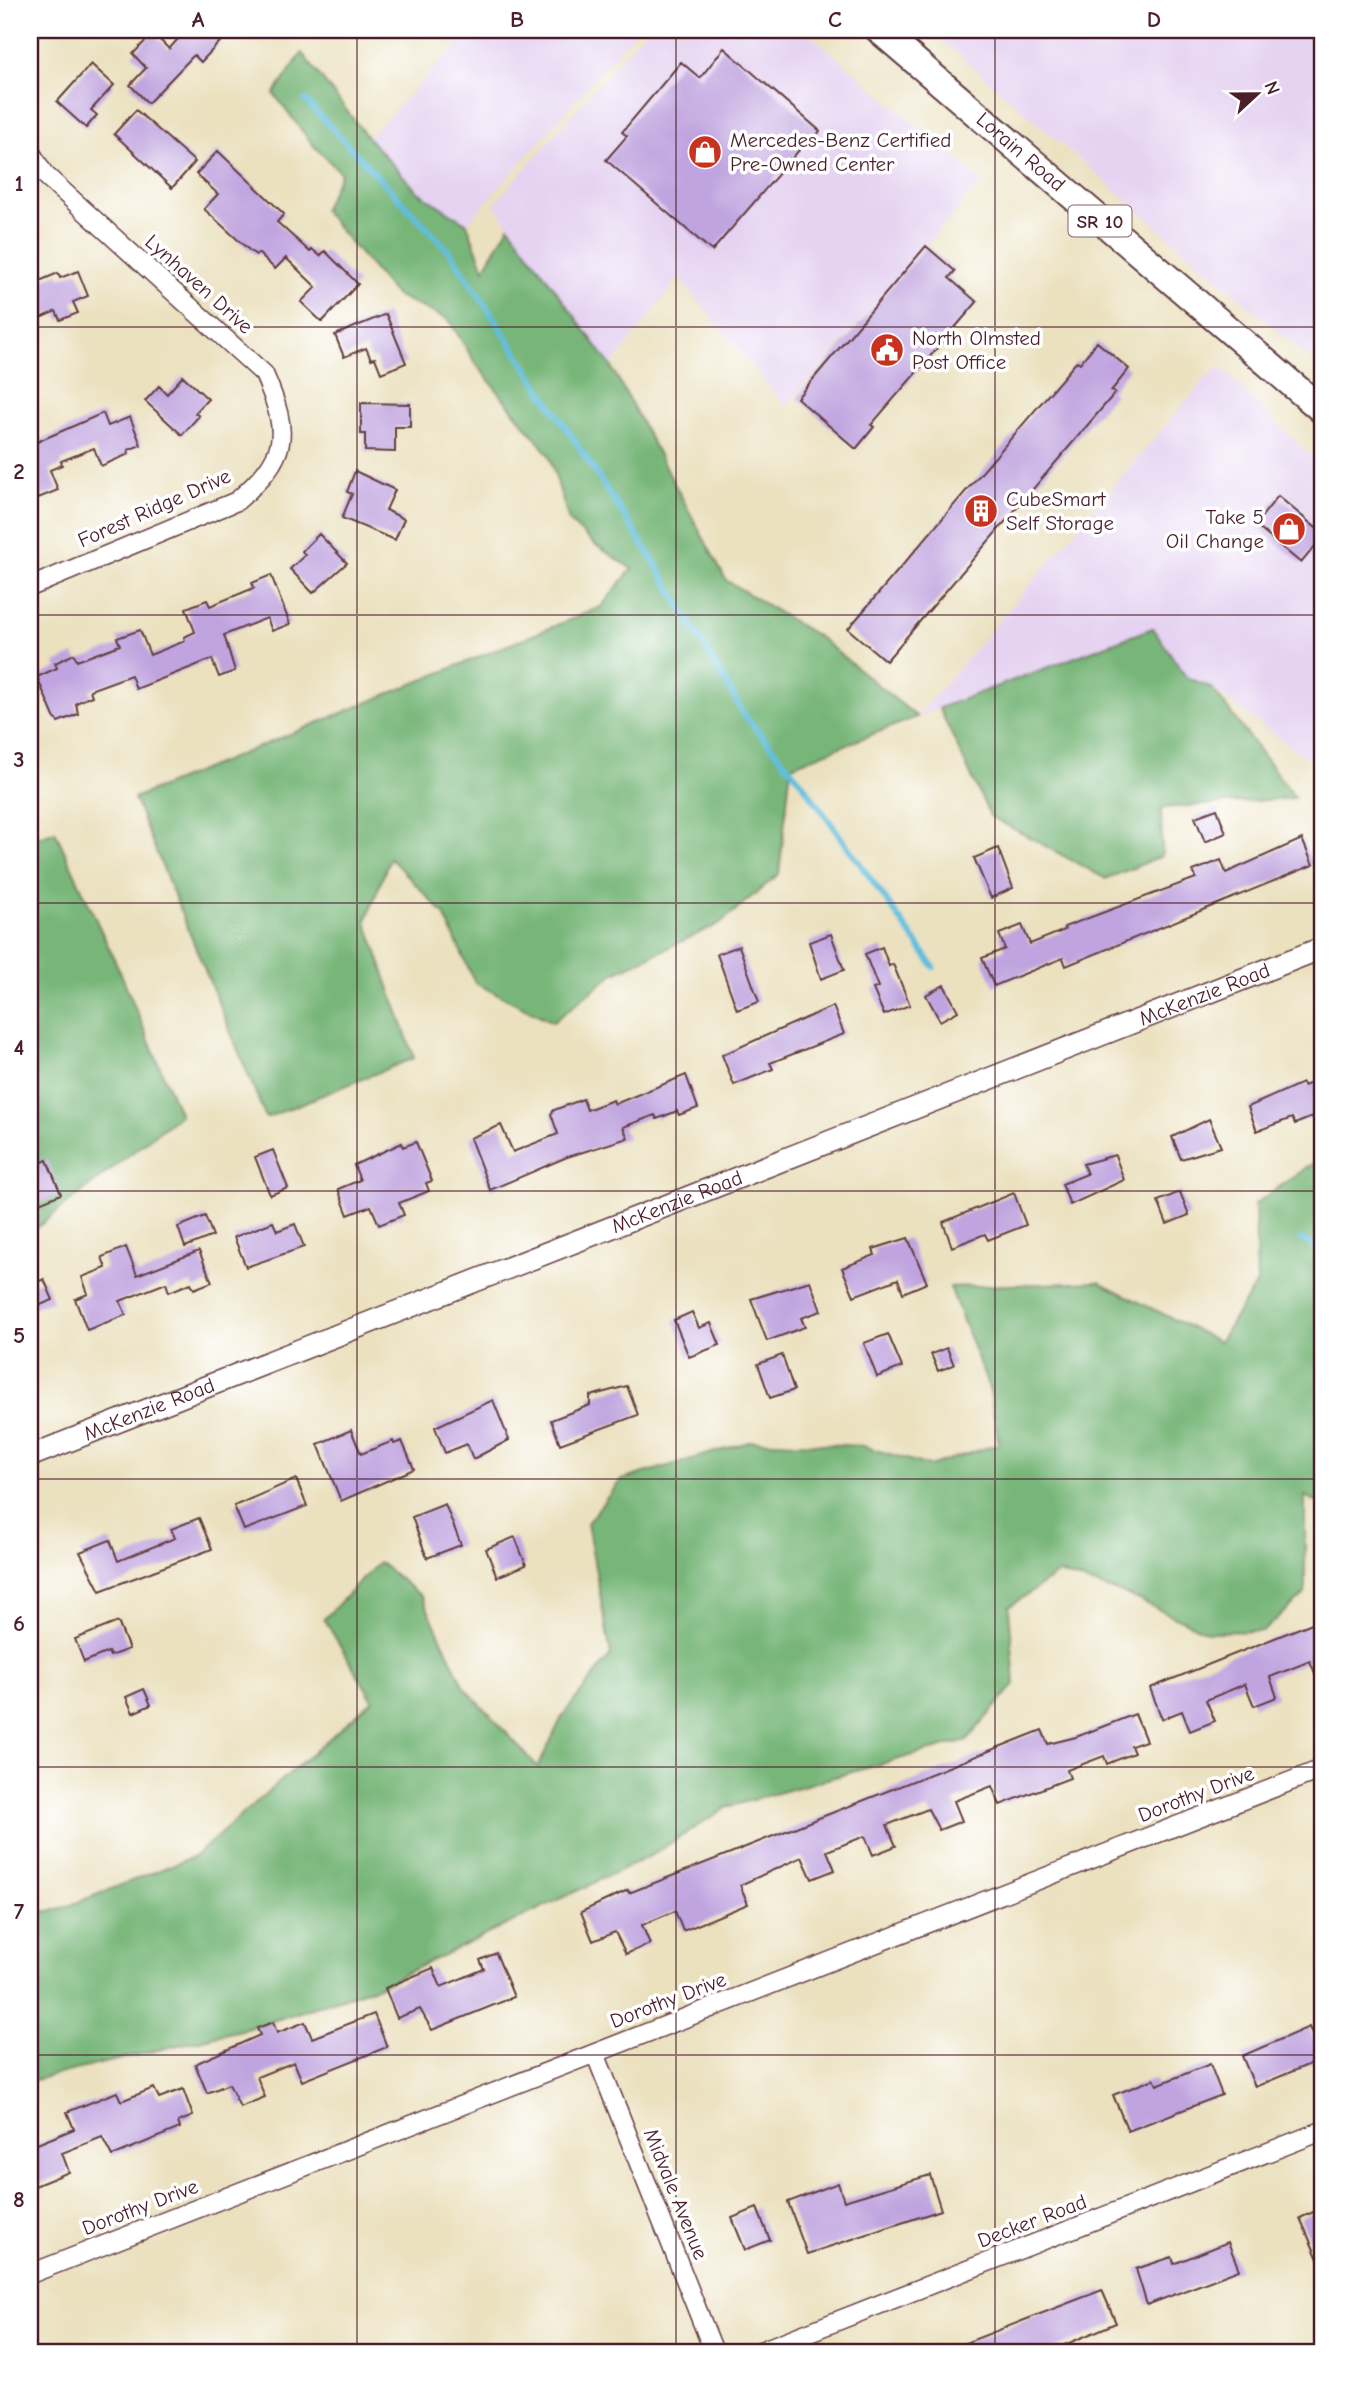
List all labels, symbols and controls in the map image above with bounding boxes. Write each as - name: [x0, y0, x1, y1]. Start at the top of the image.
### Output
- text: A: [192, 6, 205, 33]
- text: B: [510, 6, 524, 33]
- text: C: [828, 6, 842, 33]
- text: D: [1147, 6, 1161, 33]
- north arrow: [1222, 60, 1292, 130]
- text: N: [1259, 78, 1284, 98]
- street label: Lorain Road: [972, 107, 1070, 196]
- place label: Mercedes-Benz Certified Pre-Owned Center: [730, 128, 951, 176]
- shop icon: Mercedes-Benz Certified Pre-Owned Center: [686, 133, 724, 171]
- text: 1: [14, 170, 24, 197]
- road number: SR 10: [1068, 206, 1132, 236]
- street label: Lynhaven Drive: [140, 229, 258, 339]
- place label: North Olmsted Post Office: [912, 326, 1041, 374]
- public building icon: North Olmsted Post Office: [868, 331, 906, 369]
- text: 2: [13, 458, 25, 485]
- street label: Forest Ridge Drive: [74, 464, 234, 552]
- place label: CubeSmart Self Storage: [1006, 487, 1114, 535]
- building icon: CubeSmart Self Storage: [962, 492, 1000, 530]
- place label: Take 5 Oil Change: [1166, 505, 1264, 553]
- shop icon: Take 5 Oil Change: [1270, 510, 1308, 548]
- text: 3: [13, 746, 25, 773]
- street label: McKenzie Road: [1136, 958, 1273, 1031]
- text: 4: [14, 1034, 25, 1061]
- street label: McKenzie Road: [608, 1165, 746, 1238]
- text: 5: [13, 1322, 25, 1349]
- street label: McKenzie Road: [80, 1373, 218, 1446]
- text: 6: [13, 1610, 25, 1637]
- street label: Dorothy Drive: [1135, 1761, 1257, 1827]
- text: 7: [14, 1898, 25, 1925]
- street label: Dorothy Drive: [607, 1967, 729, 2033]
- street label: Midvale Avenue: [639, 2125, 713, 2263]
- street label: Dorothy Drive: [79, 2174, 201, 2240]
- text: 8: [13, 2186, 25, 2213]
- street label: Decker Road: [974, 2189, 1090, 2253]

